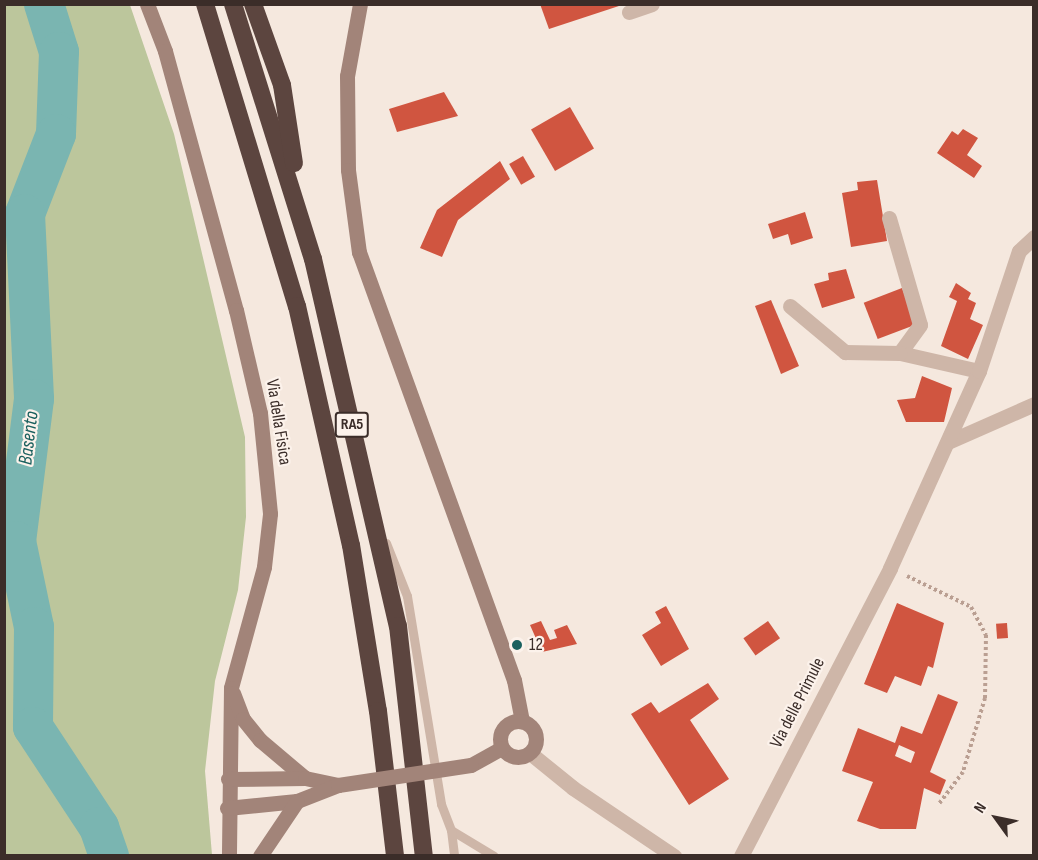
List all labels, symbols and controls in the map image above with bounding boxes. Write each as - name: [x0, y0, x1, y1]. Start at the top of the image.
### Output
- street label: Via della Fisica: [261, 378, 295, 466]
- water label: Basento: [14, 410, 44, 466]
- road number: RA5: [334, 412, 370, 438]
- place label: 12: [529, 634, 543, 656]
- marker: 12: [510, 638, 524, 652]
- street label: Via delle Primule: [766, 654, 830, 752]
- north arrow: [966, 788, 1026, 848]
- text: N: [970, 799, 991, 817]

